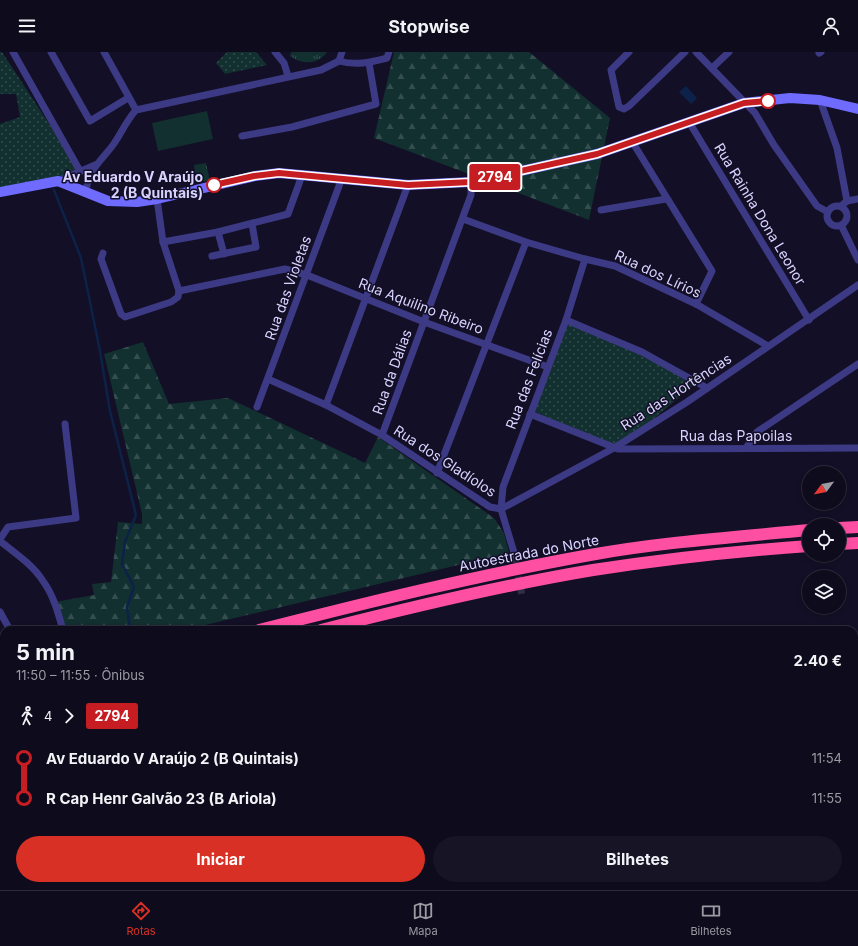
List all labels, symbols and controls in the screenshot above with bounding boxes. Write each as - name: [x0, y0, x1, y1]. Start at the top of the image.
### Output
- icon: menu: [16, 15, 38, 37]
- icon: person: [820, 15, 842, 37]
- text: Stopwise: [388, 16, 470, 37]
- unlabelled marker: [760, 93, 776, 109]
- street label: Rua Rainha Dona Leonor: [711, 140, 810, 288]
- line badge: 2794: [467, 164, 523, 190]
- place label: Av Eduardo V Araújo 2 (B Quintais): [63, 168, 203, 201]
- text: 2794: [477, 168, 513, 185]
- marker: Av Eduardo V Araújo 2 (B Quintais): [206, 177, 222, 193]
- street label: Rua das Violetas: [261, 233, 314, 342]
- street label: Rua dos Lírios: [612, 246, 704, 301]
- street label: Rua Aquilino Ribeiro: [356, 274, 486, 337]
- street label: Rua das Felícias: [502, 326, 555, 431]
- street label: Rua da Dálias: [368, 327, 415, 417]
- street label: Rua das Hortências: [617, 349, 734, 434]
- street label: Rua dos Gladíolos: [391, 421, 500, 500]
- street label: Rua das Papoilas: [680, 427, 792, 444]
- north arrow: [802, 466, 846, 510]
- map controls: [802, 466, 846, 614]
- button: locate: [802, 518, 846, 562]
- street label: Autoestrada do Norte: [457, 531, 600, 574]
- button: layers: [802, 570, 846, 614]
- text: 5 min: [16, 639, 75, 665]
- text: 2.40 €: [793, 651, 842, 670]
- text: 11:50 – 11:55 · Ônibus: [16, 667, 145, 683]
- icon: walk: [16, 705, 38, 727]
- icon: forward: [58, 705, 80, 727]
- text: 2794: [94, 707, 130, 724]
- text: 4: [44, 708, 52, 724]
- text: Av Eduardo V Araújo 2 (B Quintais): [46, 749, 299, 768]
- text: 11:54: [811, 750, 842, 766]
- text: R Cap Henr Galvão 23 (B Ariola): [46, 789, 277, 808]
- text: 11:55: [812, 790, 842, 806]
- button: Iniciar: [16, 836, 425, 882]
- button: Bilhetes: [433, 836, 842, 882]
- tab: Rotas: [126, 900, 156, 938]
- tab: Mapa: [408, 900, 438, 938]
- tab: Bilhetes: [690, 900, 732, 938]

